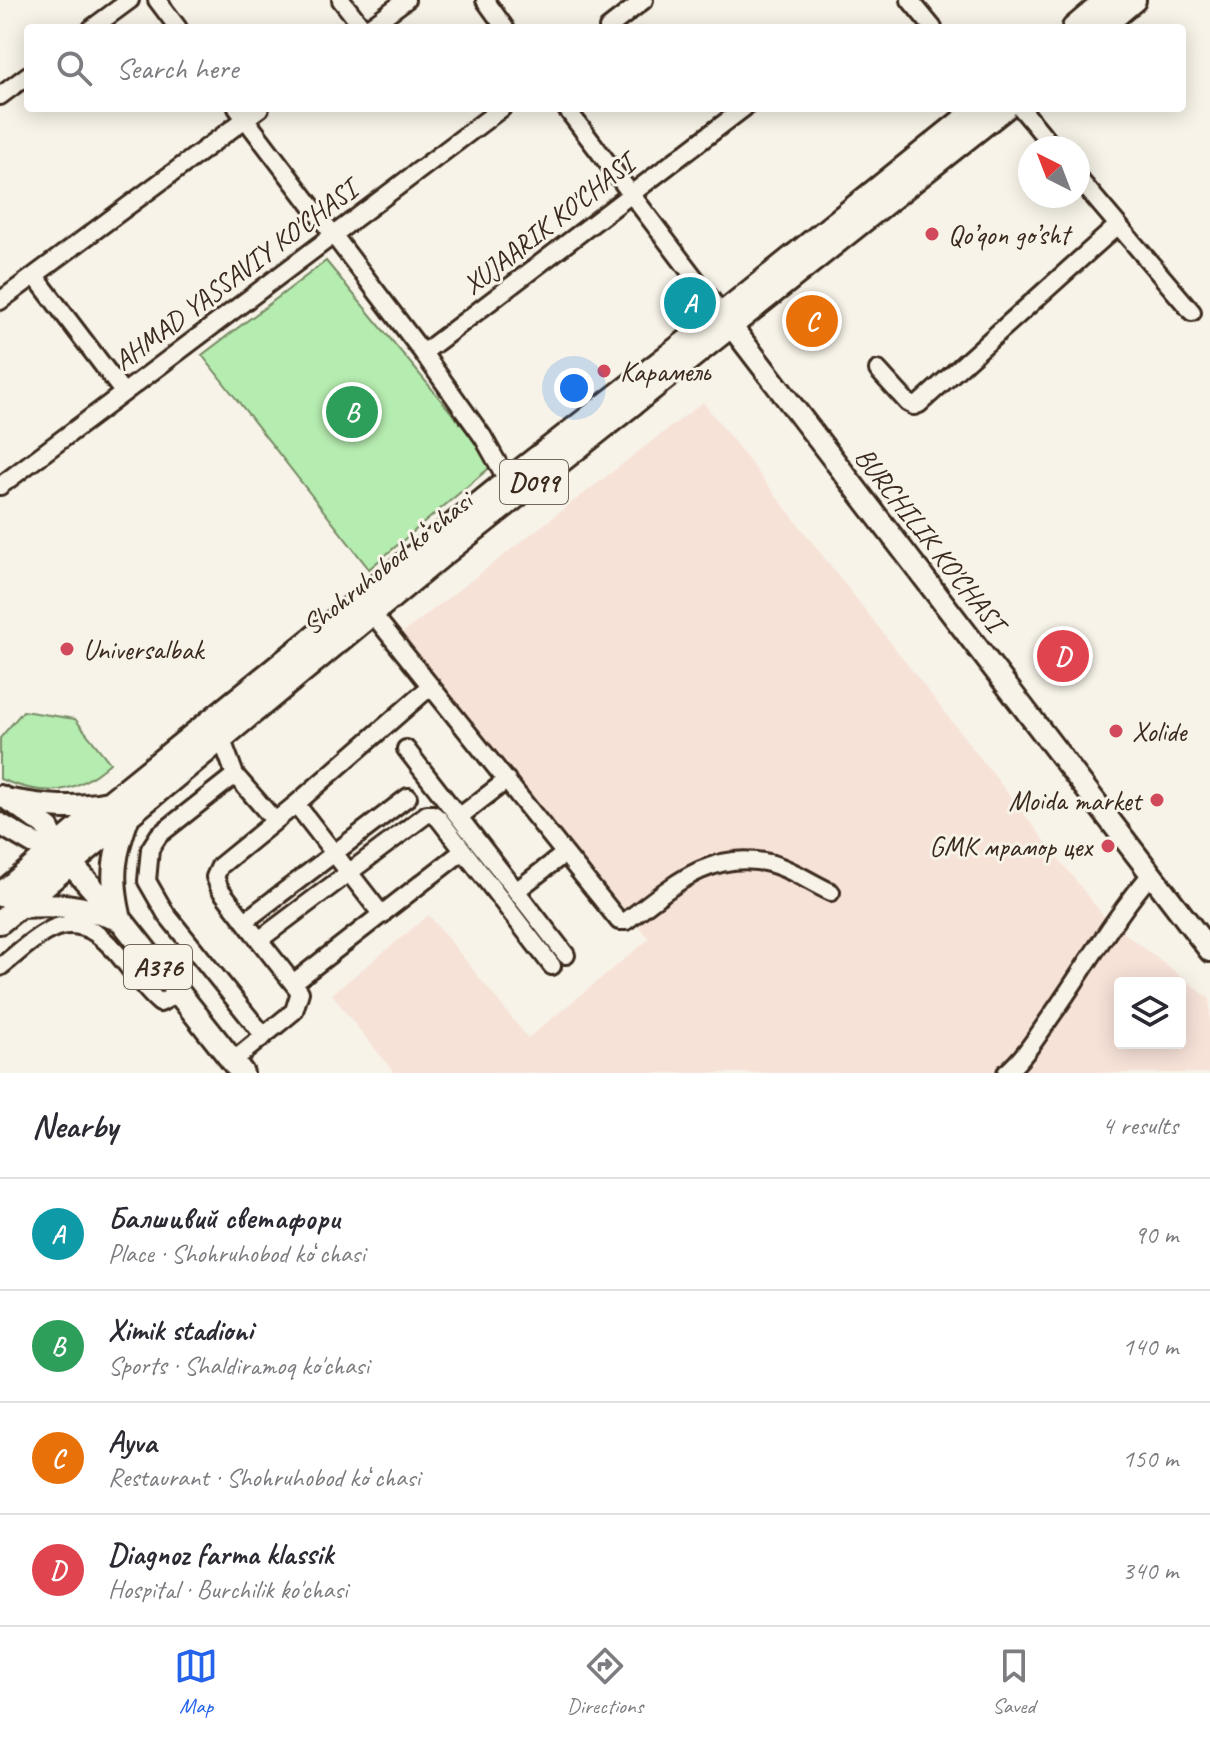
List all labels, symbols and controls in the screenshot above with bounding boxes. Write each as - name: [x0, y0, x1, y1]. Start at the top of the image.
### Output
- search box: [24, 24, 1186, 112]
- icon: search: [52, 46, 96, 90]
- text: Search here: [116, 49, 238, 87]
- north arrow: [1018, 136, 1090, 208]
- street label: XUJAARIK KO'CHASI: [455, 143, 645, 302]
- street label: AHMAD YASSAVIY KO'CHASI: [106, 169, 368, 378]
- place label: Qo’qon go’sht: [948, 217, 1073, 252]
- marker: Qo’qon go’sht: [923, 225, 941, 243]
- pin: A: [664, 273, 716, 333]
- pin: C: [786, 291, 838, 351]
- place label: Карамель: [620, 354, 712, 389]
- marker: Карамель: [595, 362, 613, 380]
- your location: [554, 368, 594, 408]
- pin: B: [326, 382, 378, 442]
- street label: BURCHILIK KO'CHASI: [847, 440, 1016, 643]
- road number: D099: [500, 460, 568, 504]
- street label: Shohruhobod koʻchasi: [295, 481, 482, 642]
- pin: D: [1037, 626, 1089, 686]
- place label: Universalbak: [83, 632, 206, 667]
- marker: Universalbak: [58, 640, 76, 658]
- place label: Xolide: [1132, 714, 1188, 749]
- marker: Xolide: [1107, 722, 1125, 740]
- place label: Moida market: [1008, 783, 1144, 818]
- marker: Moida market: [1148, 791, 1166, 809]
- place label: GMK мрамор цех: [929, 829, 1094, 864]
- marker: GMK мрамор цех: [1099, 837, 1117, 855]
- road number: A376: [124, 945, 192, 989]
- map controls: [1114, 977, 1186, 1049]
- button: layers: [1114, 977, 1186, 1049]
- text: Nearby: [32, 1104, 118, 1147]
- text: 4 results: [1102, 1109, 1178, 1142]
- text: Балшивий светафори: [108, 1199, 340, 1237]
- text: A: [51, 1218, 65, 1251]
- text: 90 m: [1134, 1218, 1178, 1251]
- text: Place · Shohruhobod koʻchasi: [108, 1237, 365, 1270]
- text: Ximik stadioni: [108, 1311, 253, 1349]
- text: B: [51, 1330, 65, 1363]
- text: 140 m: [1122, 1330, 1178, 1363]
- text: Sports · Shaldiramoq ko'chasi: [108, 1349, 369, 1382]
- text: Ayva: [108, 1423, 157, 1461]
- text: C: [52, 1442, 64, 1475]
- text: 150 m: [1122, 1442, 1178, 1475]
- text: Restaurant · Shohruhobod koʻchasi: [108, 1461, 420, 1494]
- text: Diagnoz farma klassik: [108, 1535, 333, 1573]
- text: D: [50, 1554, 66, 1587]
- text: 340 m: [1122, 1554, 1178, 1587]
- text: Hospital · Burchilik ko'chasi: [108, 1573, 348, 1606]
- tab: Map: [174, 1644, 218, 1720]
- tab: Directions: [567, 1644, 643, 1720]
- tab: Saved: [992, 1644, 1036, 1720]

